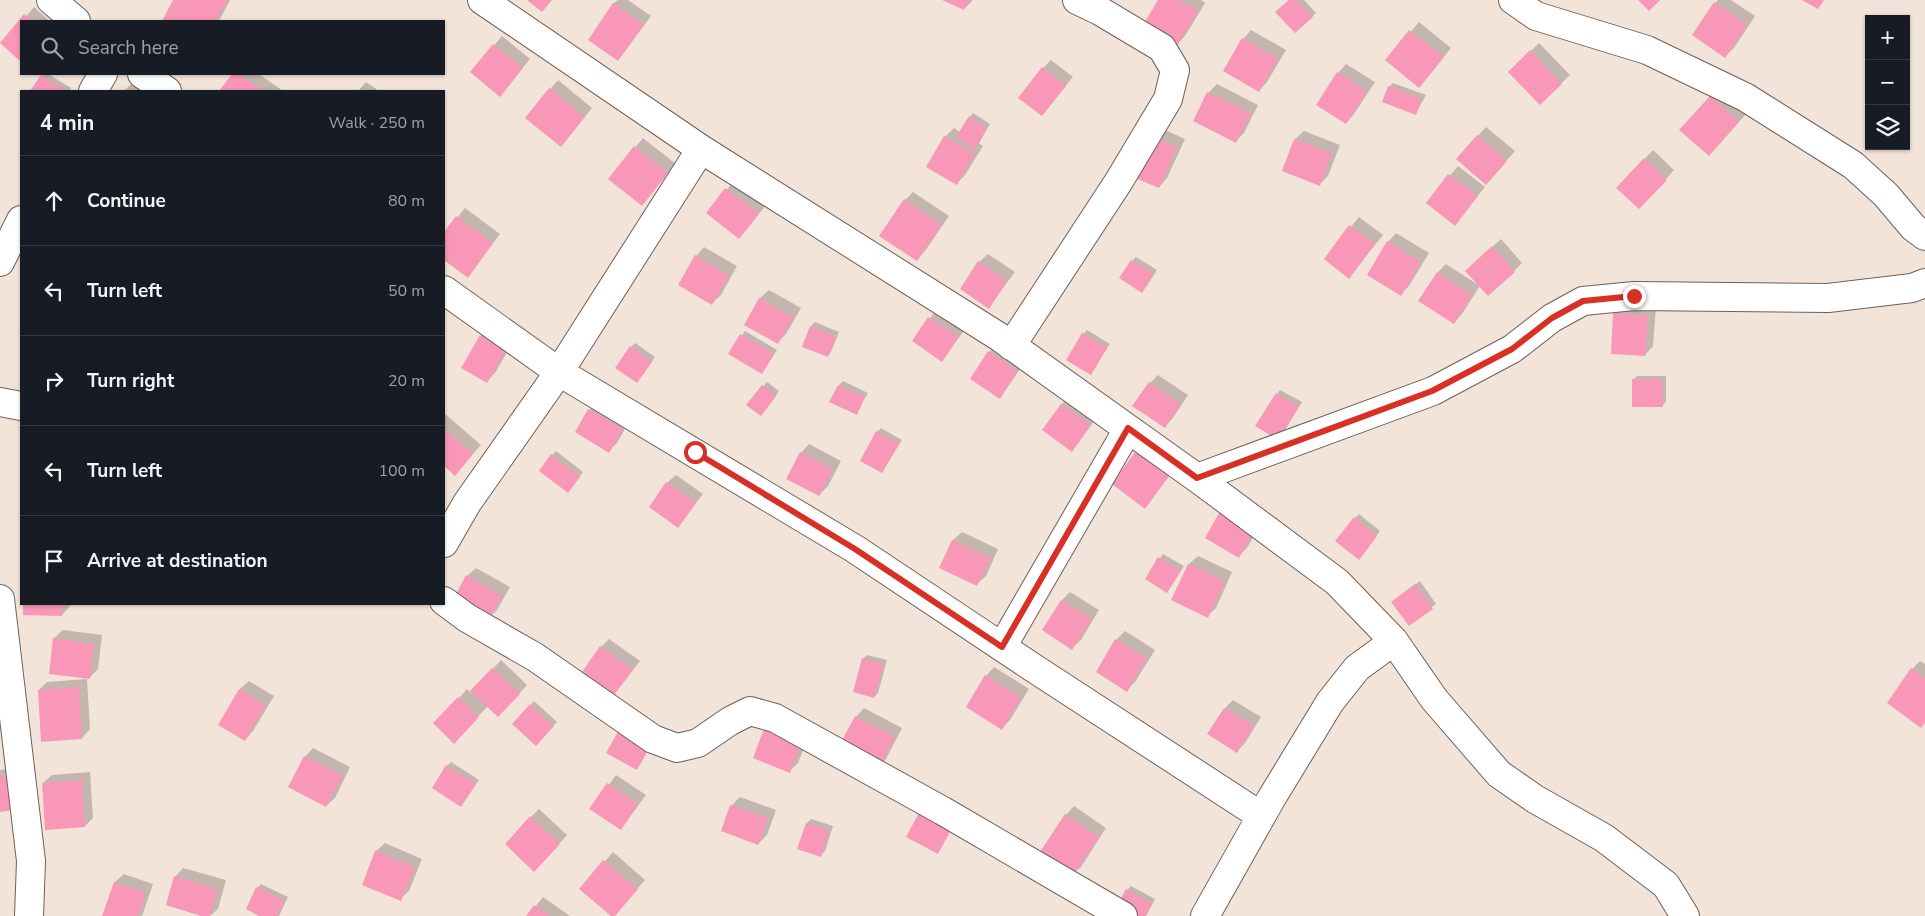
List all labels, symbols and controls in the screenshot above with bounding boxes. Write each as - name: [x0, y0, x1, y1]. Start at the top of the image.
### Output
- map controls: [1865, 15, 1910, 150]
- button: +: [1865, 15, 1910, 60]
- search box: [20, 20, 445, 75]
- icon: search: [38, 34, 66, 62]
- text: Search here: [78, 35, 179, 61]
- button: −: [1865, 60, 1910, 105]
- button: layers: [1865, 105, 1910, 150]
- text: 4 min: [40, 109, 94, 137]
- text: Walk · 250 m: [329, 112, 425, 134]
- icon: ahead: [40, 187, 68, 215]
- text: Continue: [87, 188, 166, 214]
- text: 80 m: [388, 190, 425, 212]
- icon: left: [40, 277, 68, 305]
- text: Turn left: [87, 278, 162, 304]
- text: 50 m: [388, 280, 425, 302]
- route end: [1623, 285, 1646, 308]
- icon: right: [40, 367, 68, 395]
- text: Turn right: [87, 368, 174, 394]
- text: 20 m: [388, 370, 425, 392]
- route start: [684, 441, 707, 464]
- icon: left: [40, 457, 68, 485]
- text: Turn left: [87, 458, 162, 484]
- text: 100 m: [378, 460, 425, 482]
- icon: arrive: [40, 547, 68, 575]
- text: Arrive at destination: [87, 548, 268, 574]

